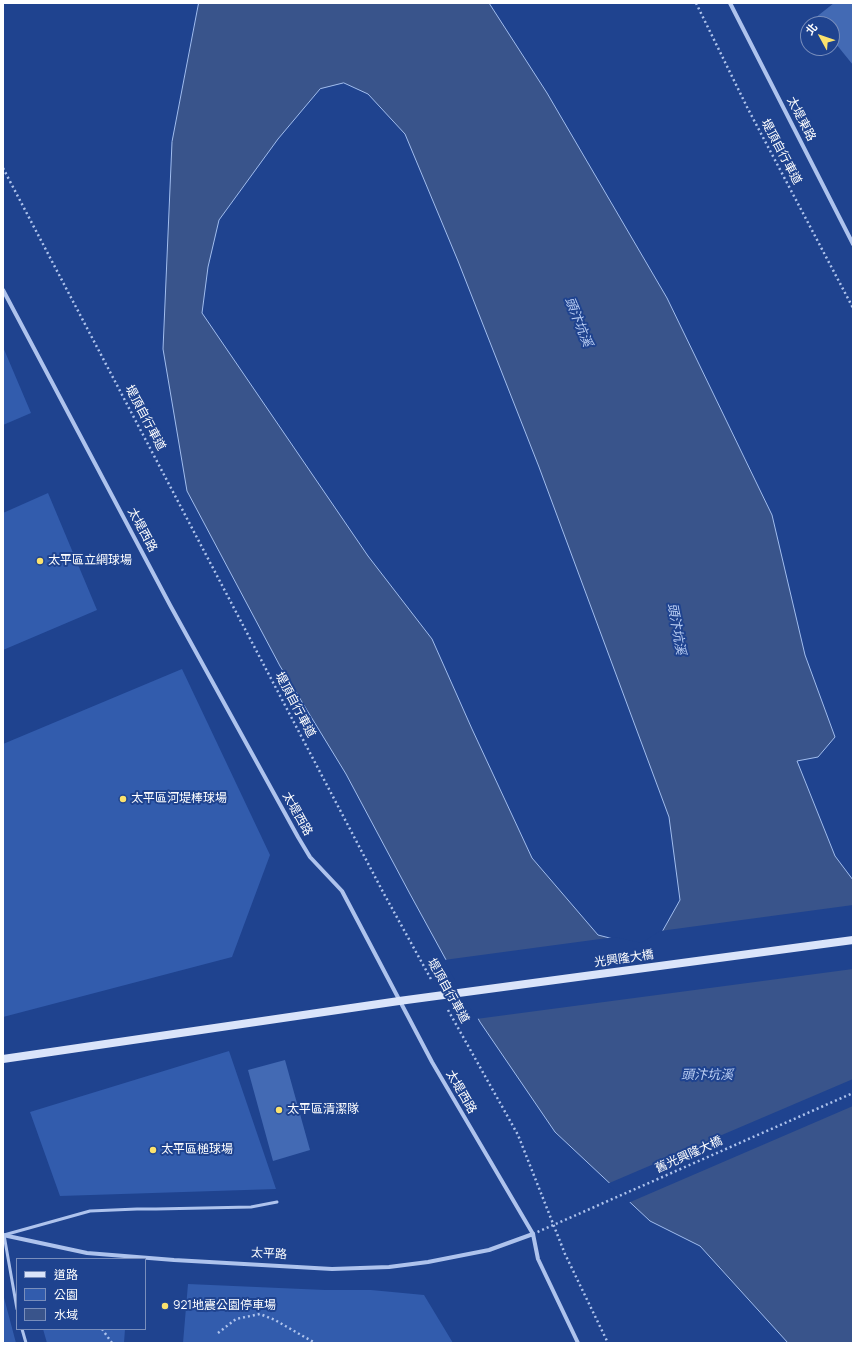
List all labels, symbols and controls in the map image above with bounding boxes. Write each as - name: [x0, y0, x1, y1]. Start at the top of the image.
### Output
- north arrow: [800, 16, 840, 56]
- text: 北: [802, 20, 820, 38]
- street label: 太堤東路: [784, 94, 818, 144]
- street label: 堤頂自行車道: [758, 117, 804, 187]
- water label: 頭汴坑溪: [561, 295, 595, 349]
- street label: 堤頂自行車道: [122, 383, 168, 453]
- street label: 太堤西路: [124, 505, 160, 555]
- place label: 太平區立網球場: [48, 554, 132, 568]
- marker: 太平區立網球場: [35, 556, 45, 566]
- water label: 頭汴坑溪: [664, 602, 688, 656]
- street label: 堤頂自行車道: [272, 670, 318, 740]
- street label: 太堤西路: [279, 790, 315, 838]
- place label: 太平區河堤棒球場: [131, 792, 227, 806]
- marker: 太平區河堤棒球場: [118, 794, 128, 804]
- street label: 光興隆大橋: [593, 948, 655, 970]
- street label: 堤頂自行車道: [424, 956, 472, 1026]
- water label: 頭汴坑溪: [681, 1067, 733, 1083]
- street label: 太堤西路: [443, 1068, 479, 1116]
- place label: 太平區清潔隊: [287, 1103, 359, 1117]
- marker: 太平區清潔隊: [274, 1105, 284, 1115]
- street label: 舊光興隆大橋: [653, 1134, 725, 1176]
- place label: 太平區槌球場: [161, 1143, 233, 1157]
- marker: 太平區槌球場: [148, 1145, 158, 1155]
- street label: 太平路: [251, 1246, 287, 1262]
- legend: [16, 1258, 146, 1330]
- text: 道路: [54, 1266, 78, 1283]
- text: 公園: [54, 1286, 78, 1303]
- place label: 921地震公園停車場: [173, 1299, 276, 1313]
- marker: 921地震公園停車場: [160, 1301, 170, 1311]
- text: 水域: [54, 1306, 78, 1323]

